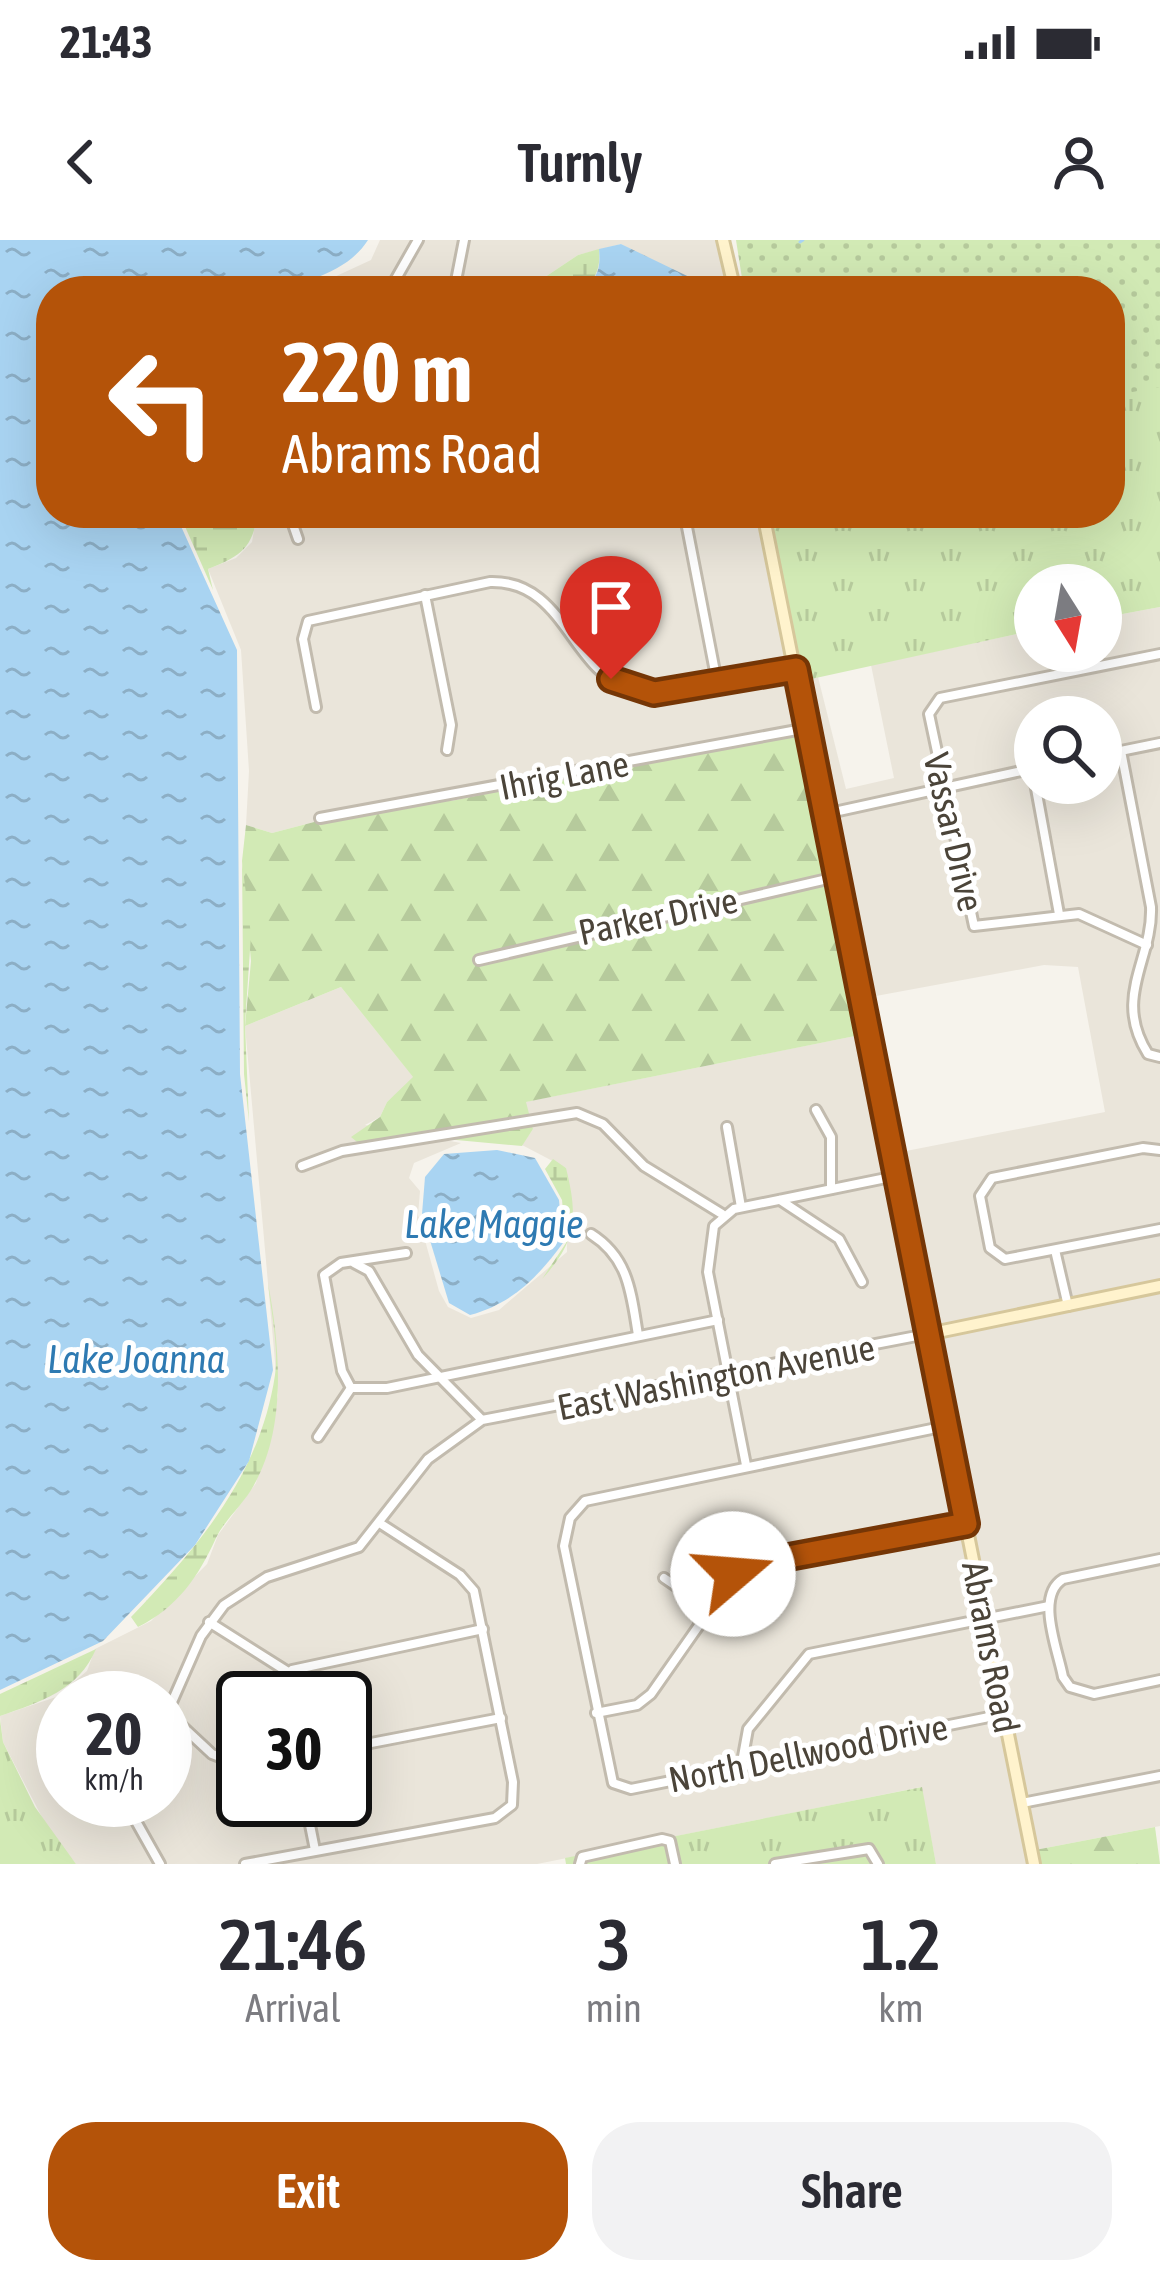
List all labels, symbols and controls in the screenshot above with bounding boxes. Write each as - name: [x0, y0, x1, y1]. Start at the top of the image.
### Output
- text: 21:43: [60, 16, 153, 68]
- icon: back: [48, 129, 114, 195]
- icon: person: [1046, 129, 1112, 195]
- text: Turnly: [517, 132, 643, 193]
- icon: left: [84, 324, 240, 480]
- text: 220 m: [282, 324, 472, 420]
- text: Abrams Road: [282, 423, 542, 484]
- pin: [560, 556, 662, 679]
- north arrow: [1014, 564, 1122, 672]
- map controls: [1014, 564, 1122, 804]
- icon: arrive: [578, 574, 644, 640]
- button: search: [1014, 696, 1122, 804]
- street label: Ihrig Lane: [496, 742, 632, 808]
- street label: Vassar Drive: [915, 749, 993, 915]
- street label: Parker Drive: [575, 879, 741, 953]
- water label: Lake Maggie: [404, 1202, 584, 1246]
- street label: East Washington Avenue: [554, 1326, 878, 1428]
- water label: Lake Joanna: [47, 1337, 225, 1381]
- position arrow: [670, 1511, 796, 1637]
- street label: Abrams Road: [954, 1558, 1028, 1736]
- speed limit sign: 30: [216, 1671, 372, 1827]
- text: 20: [86, 1699, 142, 1768]
- street label: North Dellwood Drive: [665, 1705, 951, 1801]
- text: km/h: [84, 1762, 144, 1796]
- text: 21:46: [219, 1903, 367, 1985]
- text: 3: [597, 1903, 631, 1985]
- text: 1.2: [861, 1903, 941, 1985]
- text: Arrival: [245, 1986, 341, 2030]
- text: min: [586, 1986, 642, 2030]
- text: km: [878, 1986, 924, 2030]
- button: Exit: [48, 2122, 568, 2260]
- button: Share: [592, 2122, 1112, 2260]

